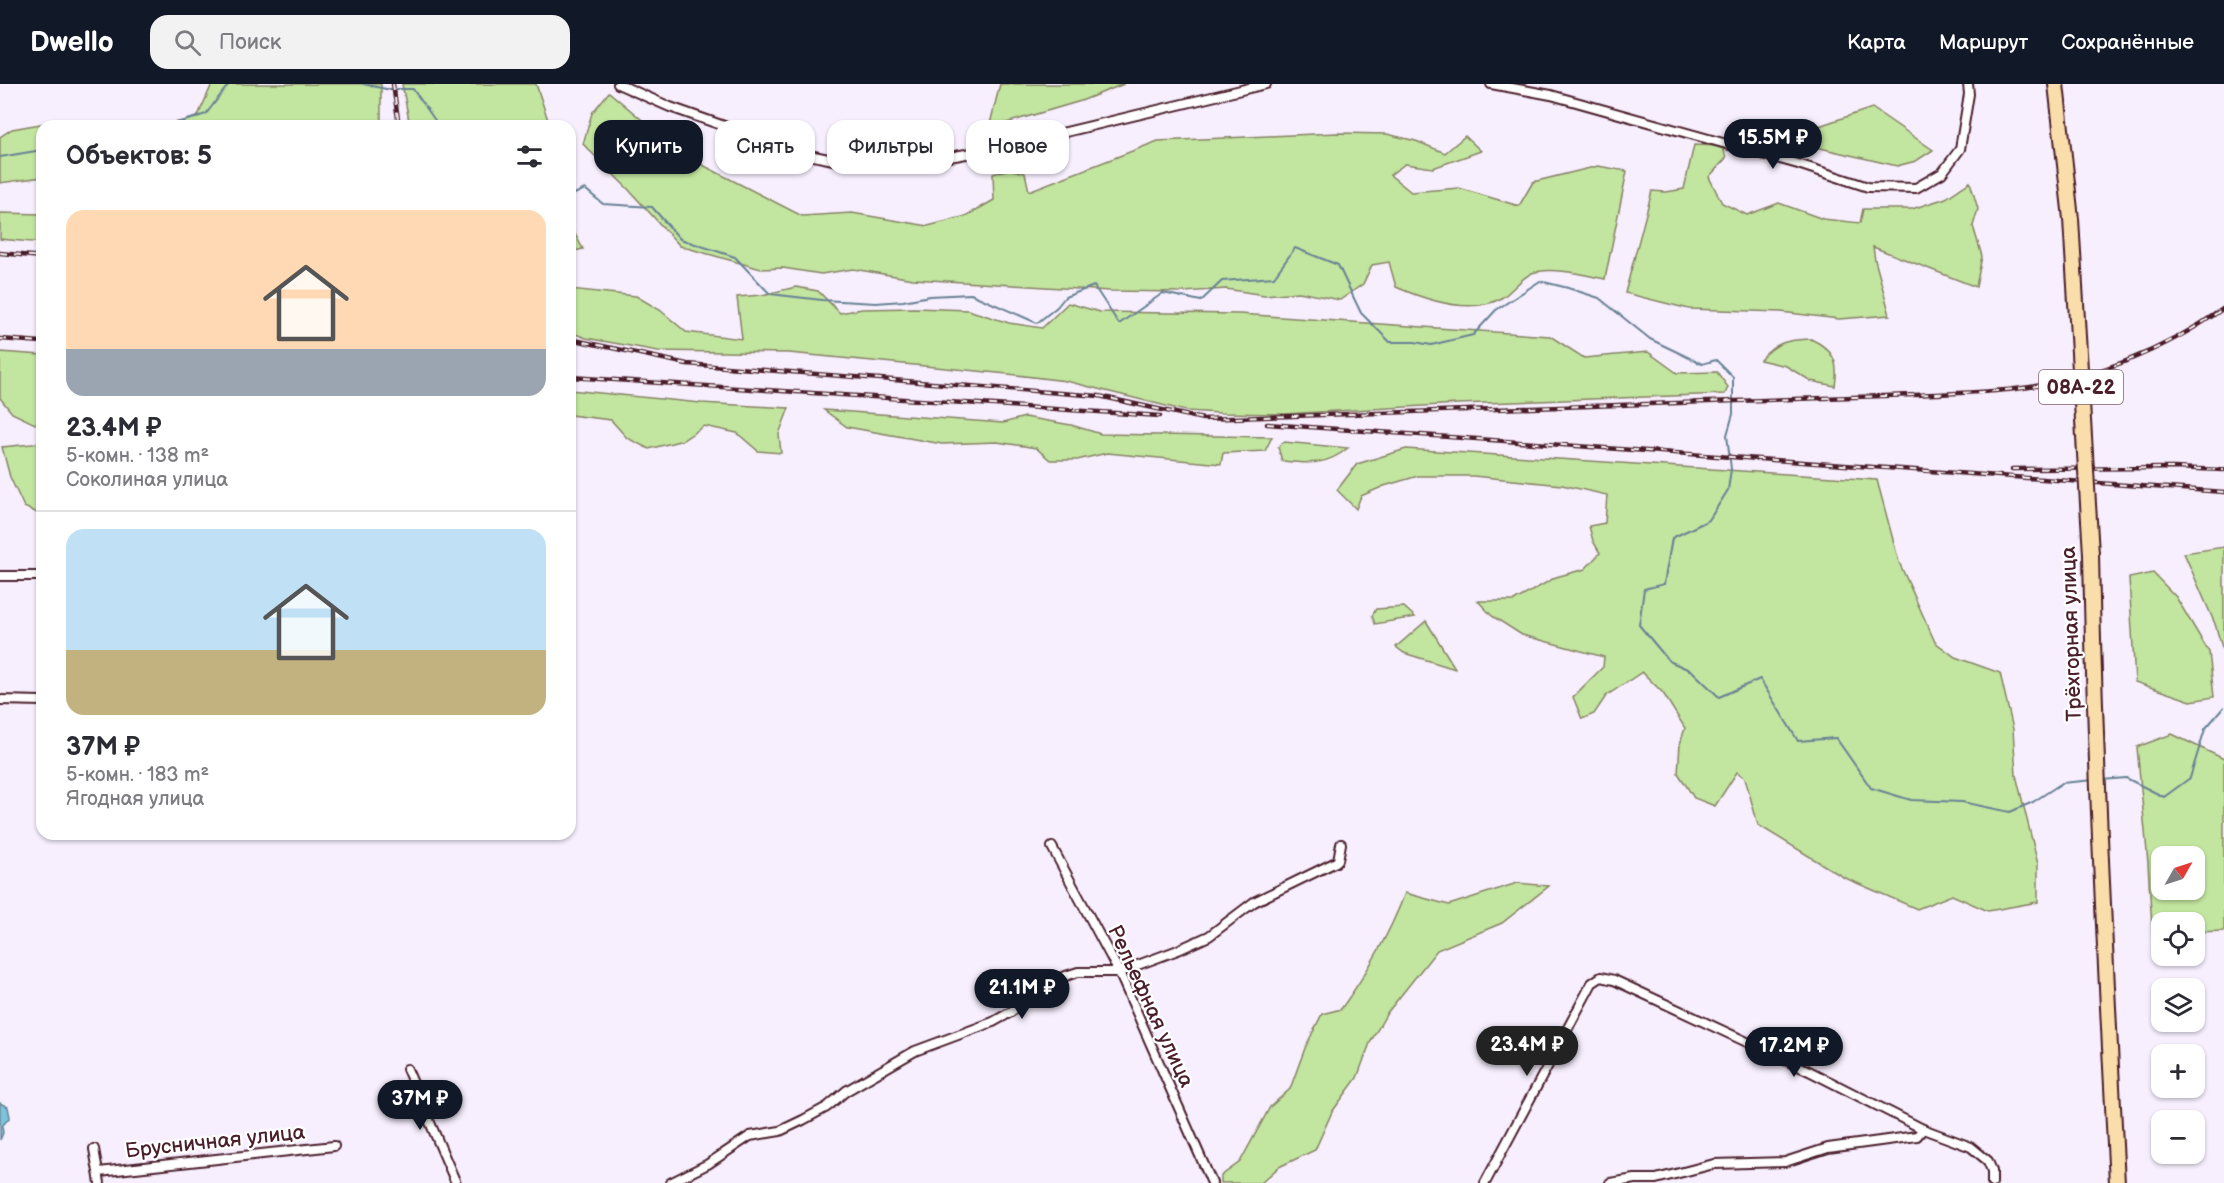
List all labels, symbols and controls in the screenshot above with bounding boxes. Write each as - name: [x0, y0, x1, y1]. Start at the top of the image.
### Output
- search box: [150, 15, 570, 69]
- text: Dwello: [30, 26, 114, 59]
- icon: search: [171, 26, 204, 59]
- text: Поиск: [219, 29, 281, 56]
- text: Карта: [1847, 30, 1906, 55]
- text: Маршрут: [1939, 30, 2028, 55]
- text: Сохранённые: [2061, 30, 2194, 55]
- pin: 15.5M ₽: [1718, 119, 1828, 170]
- chip: Купить: [594, 120, 703, 174]
- chip: Снять: [715, 120, 815, 174]
- chip: Фильтры: [827, 120, 954, 174]
- chip: Новое: [966, 120, 1069, 174]
- text: 15.5M ₽: [1738, 126, 1808, 150]
- icon: filters: [513, 140, 546, 173]
- text: Объектов: 5: [66, 141, 212, 172]
- icon: home: [252, 249, 360, 357]
- road number: 08А-22: [2039, 370, 2123, 404]
- text: 23.4M ₽: [66, 413, 162, 444]
- text: 5-комн. · 138 m²: [66, 444, 209, 468]
- text: Соколиная улица: [66, 468, 228, 492]
- street label: Трёхгорная улица: [2056, 545, 2087, 722]
- icon: home: [252, 568, 360, 676]
- text: 37M ₽: [66, 732, 140, 763]
- text: 5-комн. · 183 m²: [66, 763, 209, 787]
- text: Ягодная улица: [66, 787, 204, 811]
- north arrow: [2151, 846, 2205, 900]
- map controls: [2151, 846, 2205, 1164]
- button: locate: [2151, 912, 2205, 966]
- street label: Рельефная улица: [1102, 921, 1199, 1092]
- pin: 21.1M ₽: [967, 969, 1077, 1020]
- text: 21.1M ₽: [988, 976, 1056, 1000]
- button: layers: [2151, 978, 2205, 1032]
- pin: 23.4M ₽: [1472, 1026, 1582, 1077]
- pin: 17.2M ₽: [1739, 1027, 1849, 1078]
- text: 23.4M ₽: [1490, 1033, 1564, 1057]
- text: 17.2M ₽: [1759, 1034, 1829, 1058]
- button: +: [2151, 1044, 2205, 1098]
- pin: 37M ₽: [378, 1080, 462, 1131]
- text: 37M ₽: [392, 1087, 449, 1111]
- button: −: [2151, 1110, 2205, 1164]
- street label: Брусничная улица: [124, 1120, 307, 1163]

